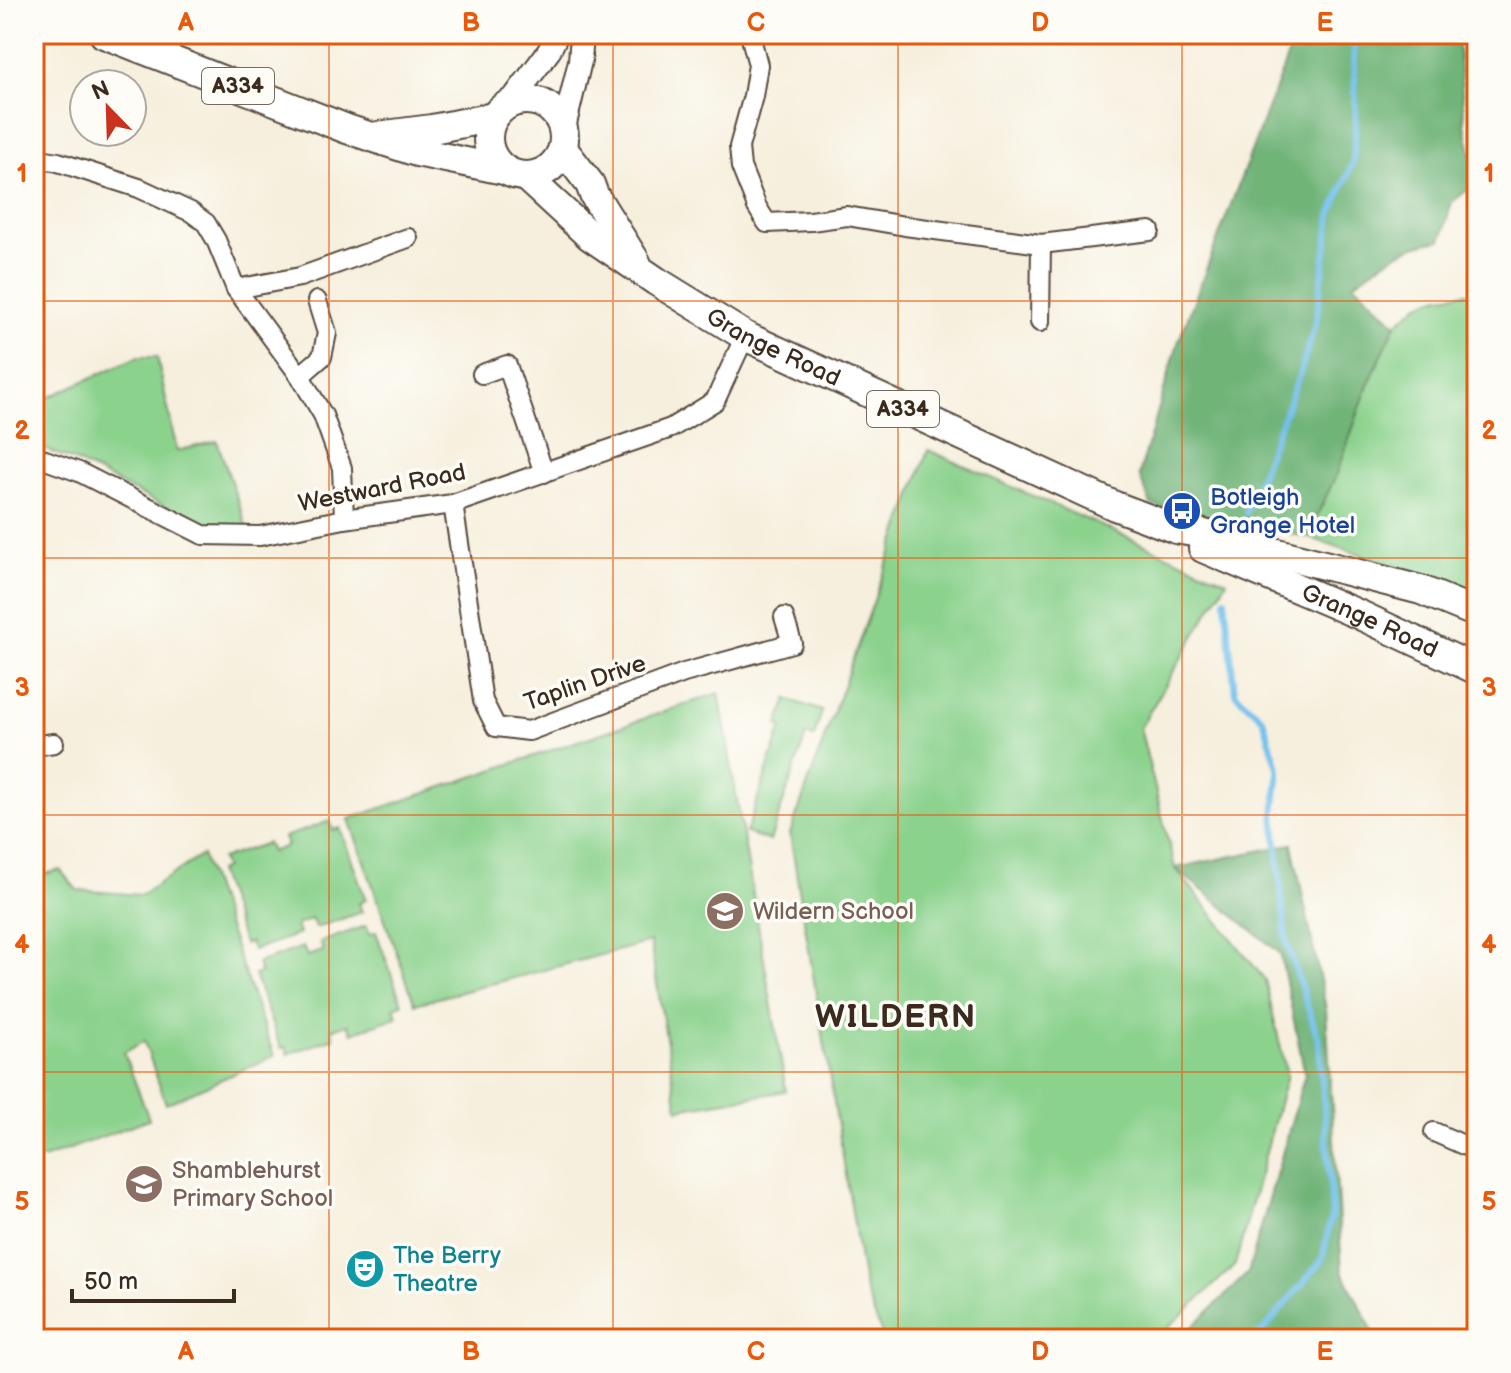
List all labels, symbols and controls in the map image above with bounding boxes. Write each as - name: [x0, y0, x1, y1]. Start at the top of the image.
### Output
- text: A: [177, 8, 194, 39]
- text: B: [462, 8, 480, 39]
- text: C: [747, 8, 765, 39]
- text: D: [1031, 8, 1049, 39]
- text: E: [1317, 8, 1334, 39]
- north arrow: [68, 68, 148, 148]
- road number: A334: [202, 68, 274, 104]
- text: N: [88, 75, 114, 107]
- text: 1: [17, 159, 27, 190]
- text: 1: [1484, 159, 1494, 190]
- street label: Grange Road: [701, 301, 845, 392]
- road number: A334: [867, 391, 939, 427]
- text: 2: [14, 416, 30, 447]
- text: 2: [1481, 416, 1497, 447]
- street label: Westward Road: [296, 458, 468, 518]
- place label: Botleigh Grange Hotel: [1210, 483, 1355, 540]
- bus stop icon: Botleigh Grange Hotel: [1161, 490, 1203, 532]
- street label: Grange Road: [1298, 577, 1442, 664]
- street label: Taplin Drive: [520, 649, 650, 717]
- text: 3: [14, 673, 30, 704]
- text: 3: [1481, 673, 1497, 704]
- school or university icon: Wildern School: [704, 890, 746, 932]
- place label: Wildern School: [753, 897, 914, 926]
- text: 4: [14, 930, 30, 961]
- text: 4: [1481, 930, 1497, 961]
- district label: WILDERN: [815, 998, 977, 1037]
- place label: Shamblehurst Primary School: [172, 1156, 333, 1213]
- school or university icon: Shamblehurst Primary School: [123, 1163, 165, 1205]
- text: 5: [14, 1187, 30, 1218]
- text: 5: [1481, 1187, 1497, 1218]
- place label: The Berry Theatre: [393, 1241, 501, 1298]
- theatre icon: The Berry Theatre: [344, 1248, 386, 1290]
- scale bar: [72, 1253, 234, 1303]
- text: 50 m: [84, 1267, 138, 1296]
- text: A: [177, 1337, 194, 1368]
- text: B: [462, 1337, 480, 1368]
- text: C: [747, 1337, 765, 1368]
- text: D: [1031, 1337, 1049, 1368]
- text: E: [1317, 1337, 1334, 1368]

